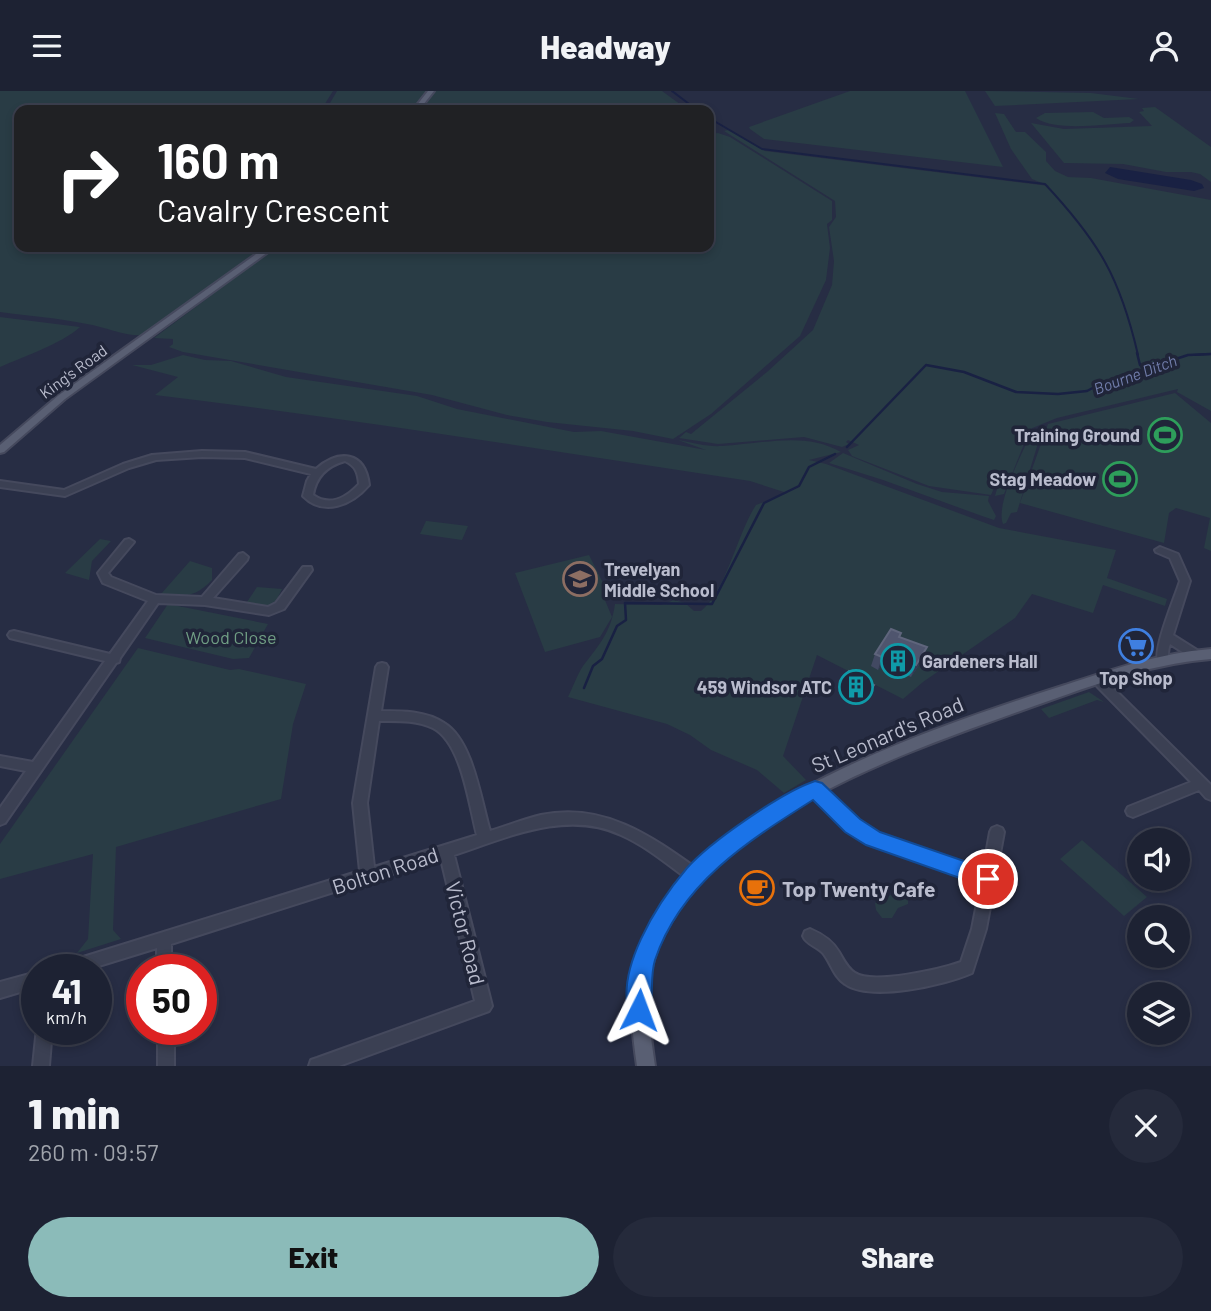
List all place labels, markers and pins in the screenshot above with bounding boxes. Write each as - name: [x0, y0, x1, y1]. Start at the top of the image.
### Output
- sports icon: Training Ground: [1146, 416, 1184, 454]
- place label: Training Ground: [1014, 424, 1140, 446]
- sports icon: Stag Meadow: [1101, 460, 1139, 498]
- place label: Stag Meadow: [989, 468, 1096, 490]
- place label: Trevelyan Middle School: [604, 558, 714, 601]
- school or university icon: Trevelyan Middle School: [561, 560, 599, 598]
- supermarket icon: Top Shop: [1117, 627, 1155, 665]
- building icon: Gardeners Hall: [879, 642, 917, 680]
- place label: Gardeners Hall: [922, 650, 1038, 672]
- place label: Top Shop: [1099, 667, 1173, 689]
- building icon: 459 Windsor ATC: [837, 668, 875, 706]
- place label: 459 Windsor ATC: [697, 676, 832, 698]
- pin: [958, 849, 1018, 909]
- cafe icon: Top Twenty Cafe: [738, 869, 776, 907]
- place label: Top Twenty Cafe: [782, 876, 935, 901]

